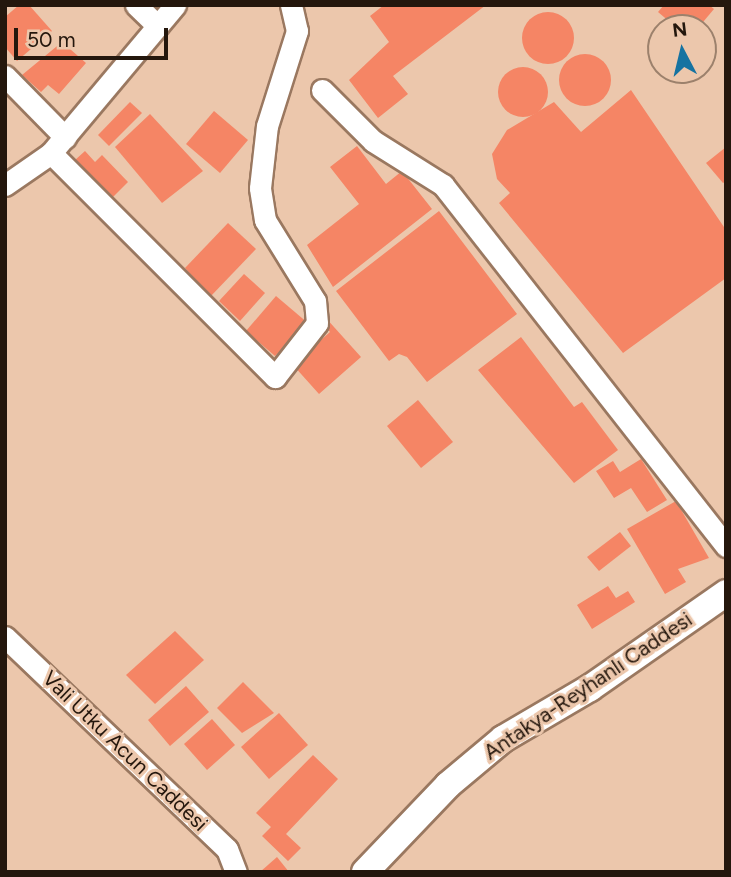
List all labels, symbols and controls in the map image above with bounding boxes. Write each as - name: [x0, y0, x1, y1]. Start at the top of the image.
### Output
- scale bar: [18, 14, 172, 58]
- north arrow: [647, 14, 717, 84]
- text: N: [671, 17, 688, 42]
- text: 50 m: [27, 27, 76, 52]
- street label: Antakya-Reyhanlı Caddesi: [479, 607, 697, 765]
- street label: Vali Utku Acun Caddesi: [37, 666, 213, 836]

